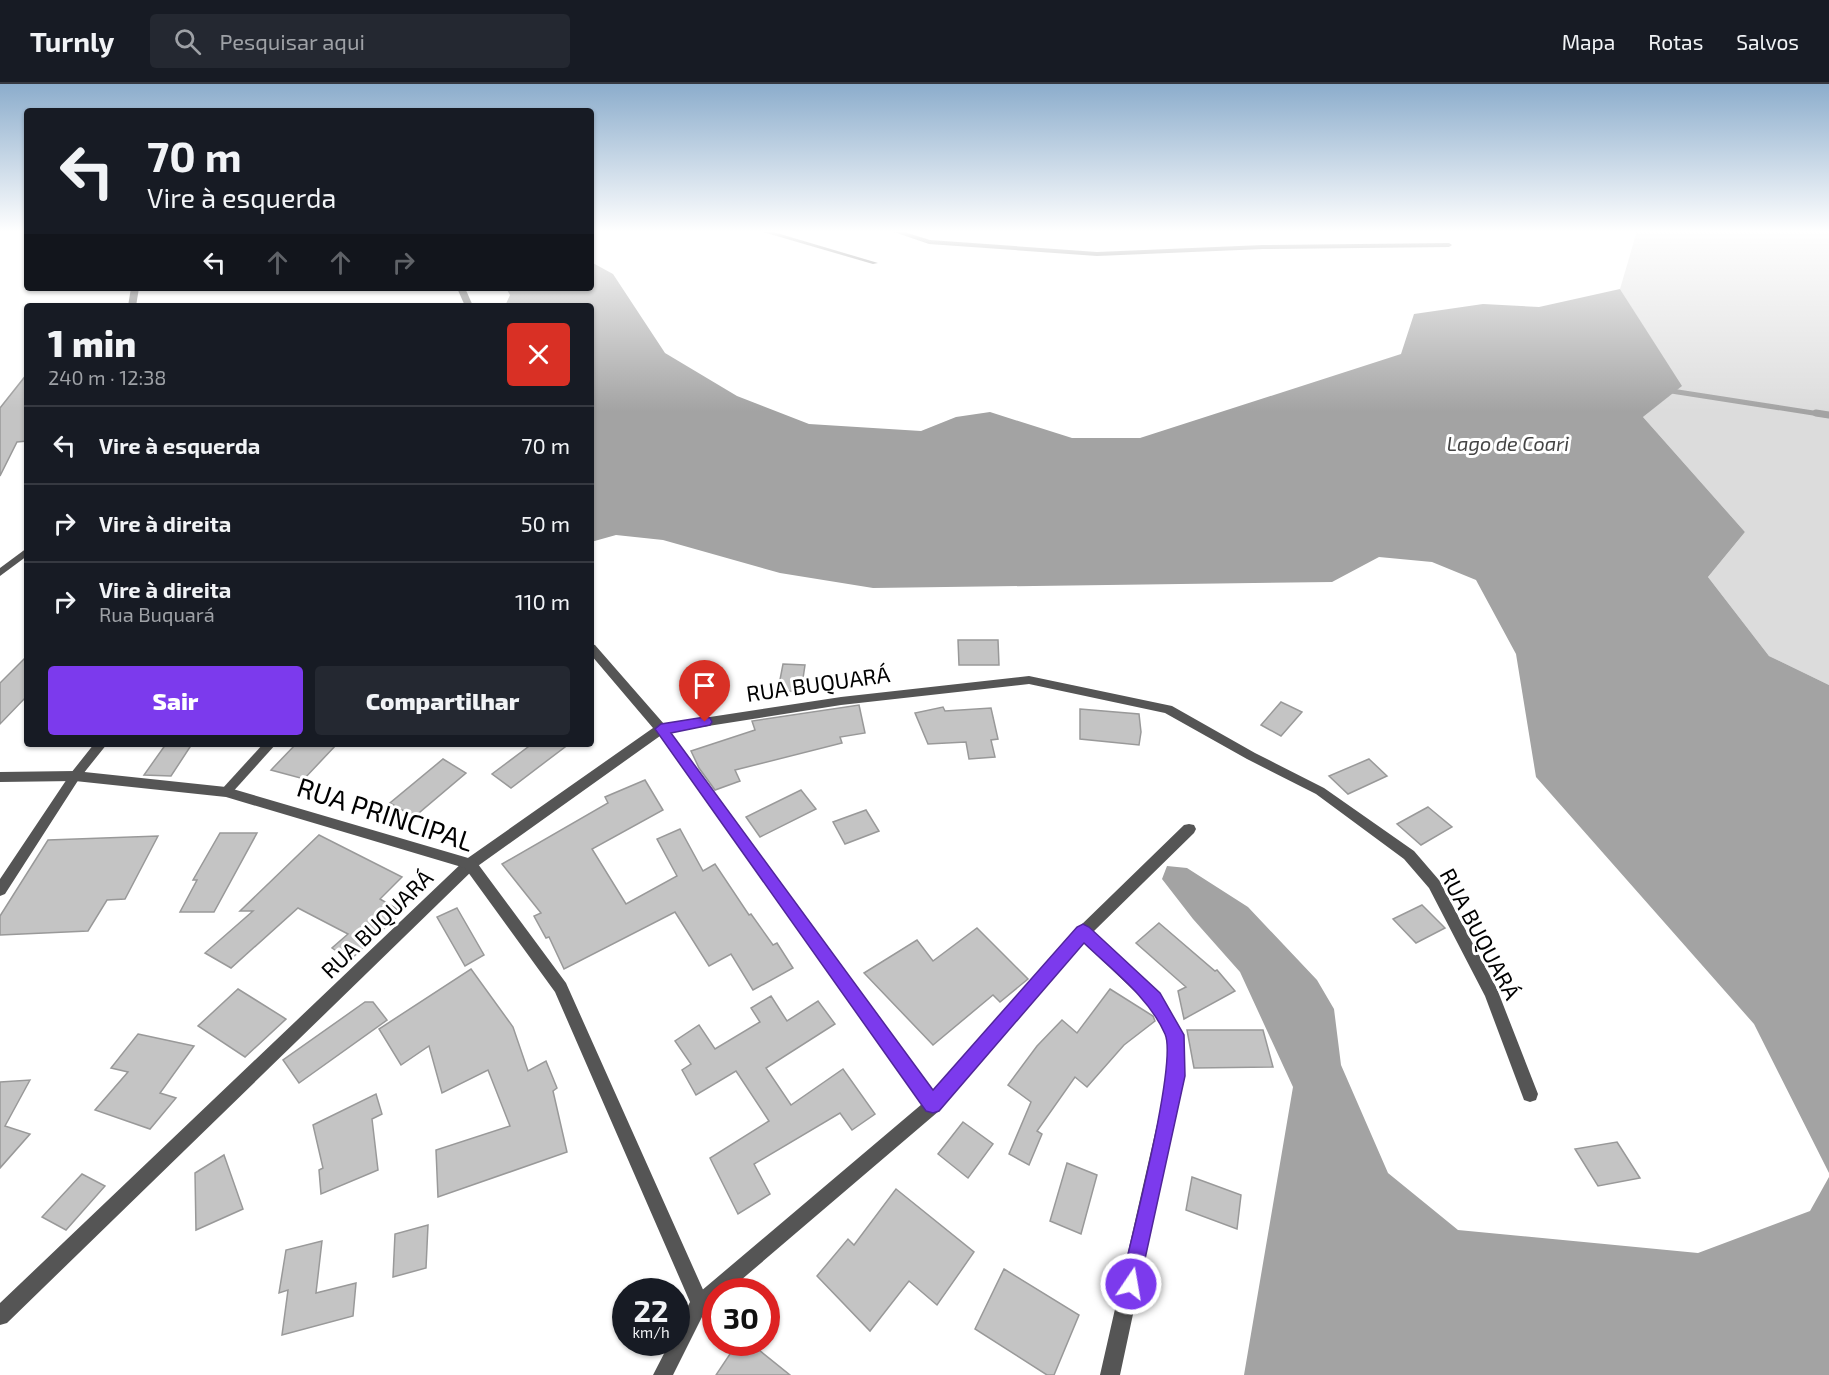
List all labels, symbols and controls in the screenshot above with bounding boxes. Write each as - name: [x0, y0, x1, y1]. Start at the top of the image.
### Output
- search box: [150, 14, 570, 68]
- text: Turnly: [30, 24, 114, 58]
- icon: search: [171, 25, 204, 58]
- text: Pesquisar aqui: [219, 28, 365, 54]
- text: Mapa: [1562, 29, 1615, 54]
- text: Rotas: [1648, 29, 1703, 54]
- text: Salvos: [1736, 29, 1799, 54]
- text: 70 m: [147, 130, 242, 180]
- icon: left: [48, 132, 126, 210]
- text: Vire à esquerda: [147, 181, 336, 213]
- icon: left: [198, 246, 231, 279]
- icon: ahead: [261, 246, 294, 279]
- icon: ahead: [324, 246, 357, 279]
- icon: right: [387, 246, 420, 279]
- text: 1 min: [48, 321, 136, 364]
- button: close: [507, 323, 570, 386]
- text: 240 m · 12:38: [48, 365, 166, 389]
- icon: left: [48, 429, 81, 462]
- water label: Lago de Coari: [1447, 431, 1569, 455]
- text: Vire à esquerda: [99, 432, 260, 458]
- text: 70 m: [521, 432, 570, 458]
- icon: right: [48, 507, 81, 540]
- text: Vire à direita: [99, 510, 231, 536]
- text: 50 m: [521, 510, 570, 536]
- text: Vire à direita: [99, 576, 231, 602]
- icon: right: [48, 585, 81, 618]
- text: 110 m: [515, 588, 570, 614]
- text: Rua Buquará: [99, 602, 215, 626]
- pin: [679, 660, 730, 722]
- street label: RUA BUQUARÁ: [744, 660, 892, 707]
- button: Sair: [48, 666, 303, 735]
- button: Compartilhar: [315, 666, 570, 735]
- icon: arrive: [688, 669, 721, 702]
- street label: RUA PRINCIPAL: [293, 770, 478, 857]
- street label: RUA BUQUARÁ: [315, 863, 438, 984]
- street label: RUA BUQUARÁ: [1435, 864, 1526, 1004]
- position arrow: [1099, 1252, 1163, 1316]
- speed limit sign: 30: [702, 1278, 780, 1356]
- text: 22: [634, 1292, 668, 1328]
- text: km/h: [632, 1323, 670, 1341]

